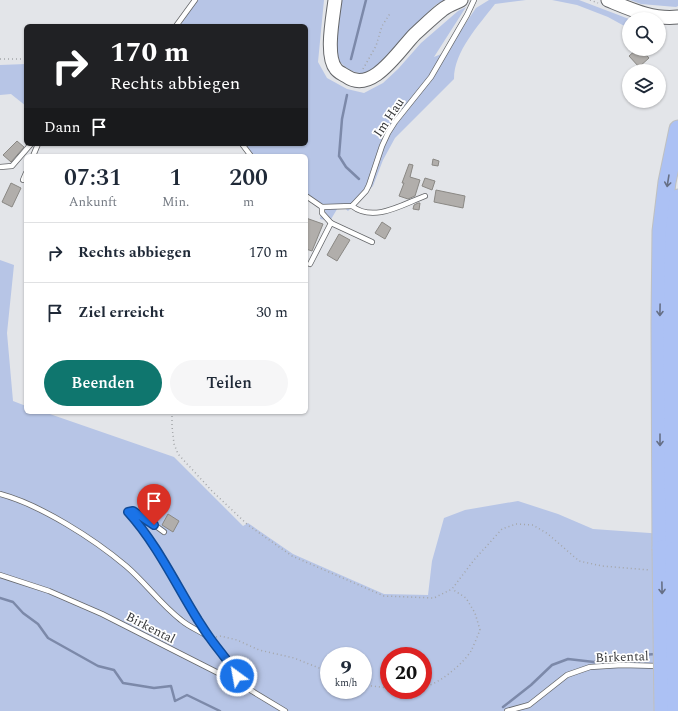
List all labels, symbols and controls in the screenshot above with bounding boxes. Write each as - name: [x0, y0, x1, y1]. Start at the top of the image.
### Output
- map controls: [622, 12, 666, 108]
- button: search: [622, 12, 666, 56]
- text: 170 m: [110, 31, 189, 74]
- icon: right: [44, 40, 96, 92]
- button: layers: [622, 64, 666, 108]
- text: Rechts abbiegen: [110, 70, 240, 97]
- street label: Im Hau: [368, 94, 409, 141]
- text: Dann: [44, 116, 80, 139]
- icon: arrive: [88, 116, 110, 138]
- text: 07:31: [64, 160, 122, 196]
- text: 1: [169, 160, 182, 196]
- text: 200: [229, 160, 268, 196]
- one-way arrow: [664, 174, 672, 187]
- text: Ankunft: [69, 192, 117, 212]
- text: Min.: [162, 192, 189, 212]
- text: m: [243, 192, 254, 212]
- text: Rechts abbiegen: [78, 241, 191, 264]
- text: 170 m: [249, 241, 288, 264]
- icon: right: [44, 242, 66, 264]
- text: Ziel erreicht: [78, 301, 164, 324]
- text: 30 m: [256, 301, 288, 324]
- icon: arrive: [44, 302, 66, 324]
- one-way arrow: [656, 303, 664, 316]
- button: Beenden: [44, 360, 162, 406]
- button: Teilen: [170, 360, 288, 406]
- one-way arrow: [656, 433, 664, 446]
- pin: [137, 484, 171, 525]
- icon: arrive: [143, 490, 165, 512]
- one-way arrow: [658, 581, 666, 594]
- street label: Birkental: [122, 607, 179, 649]
- street label: Birkental: [595, 646, 649, 668]
- speed limit sign: 20: [380, 647, 432, 699]
- text: 9: [340, 653, 352, 683]
- position arrow: [216, 655, 258, 697]
- text: km/h: [335, 675, 357, 691]

